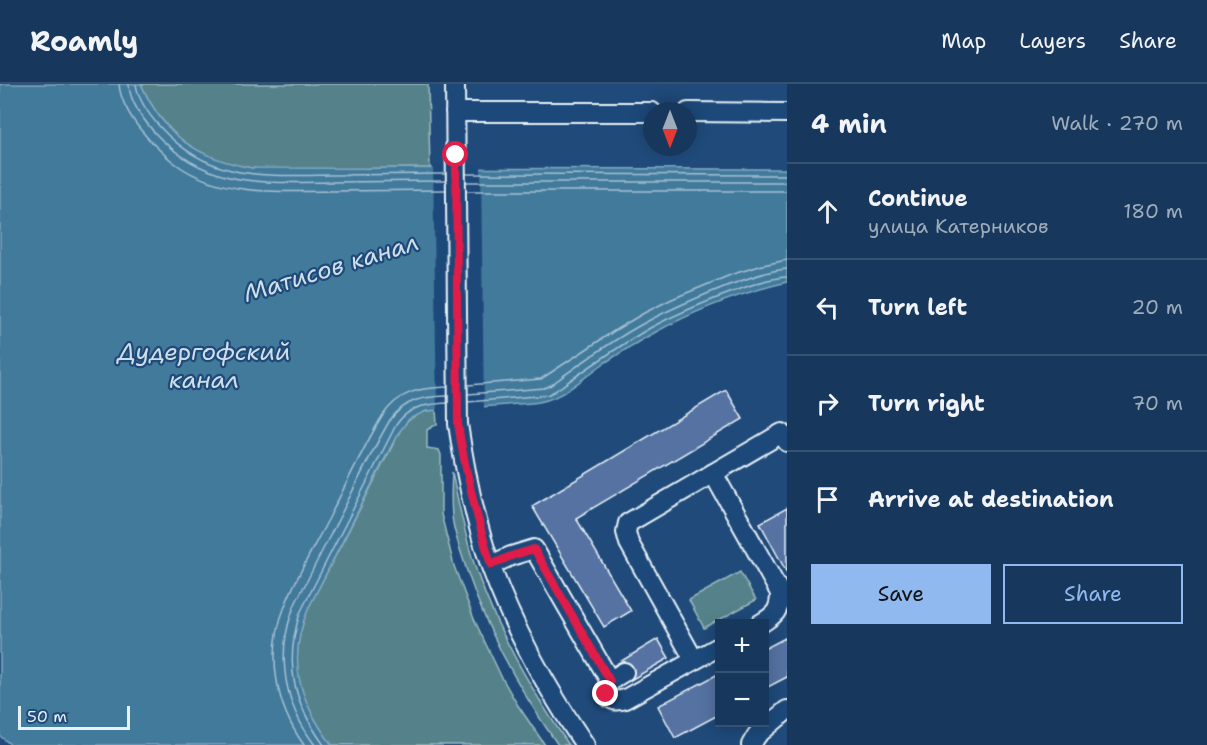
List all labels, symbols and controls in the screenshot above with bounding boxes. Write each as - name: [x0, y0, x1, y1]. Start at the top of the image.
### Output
- text: Roamly: [30, 22, 138, 60]
- text: Map: [941, 27, 986, 55]
- text: Layers: [1019, 27, 1086, 55]
- text: Share: [1119, 27, 1177, 55]
- north arrow: [643, 102, 697, 156]
- text: 4 min: [811, 106, 887, 141]
- text: Walk · 270 m: [1051, 110, 1183, 136]
- route start: [442, 141, 468, 167]
- text: Continue: [868, 184, 968, 213]
- icon: ahead: [811, 195, 844, 228]
- text: 180 m: [1123, 198, 1183, 224]
- text: улица Катерников: [868, 213, 1049, 239]
- water label: Матисов канал: [240, 226, 422, 310]
- icon: left: [811, 291, 844, 324]
- text: Turn left: [868, 293, 967, 322]
- text: 20 m: [1132, 294, 1183, 320]
- water label: Дудергофский канал: [116, 336, 291, 396]
- icon: right: [811, 387, 844, 420]
- text: Turn right: [868, 389, 985, 418]
- text: 70 m: [1131, 390, 1183, 416]
- icon: arrive: [811, 483, 844, 516]
- text: Arrive at destination: [868, 485, 1114, 514]
- button: Save: [811, 564, 991, 624]
- button: Share: [1003, 564, 1183, 624]
- map controls: [715, 619, 769, 727]
- button: +: [715, 619, 769, 673]
- button: −: [715, 673, 769, 727]
- route end: [592, 680, 618, 706]
- scale bar: [18, 703, 130, 730]
- text: 50 m: [27, 706, 67, 727]

